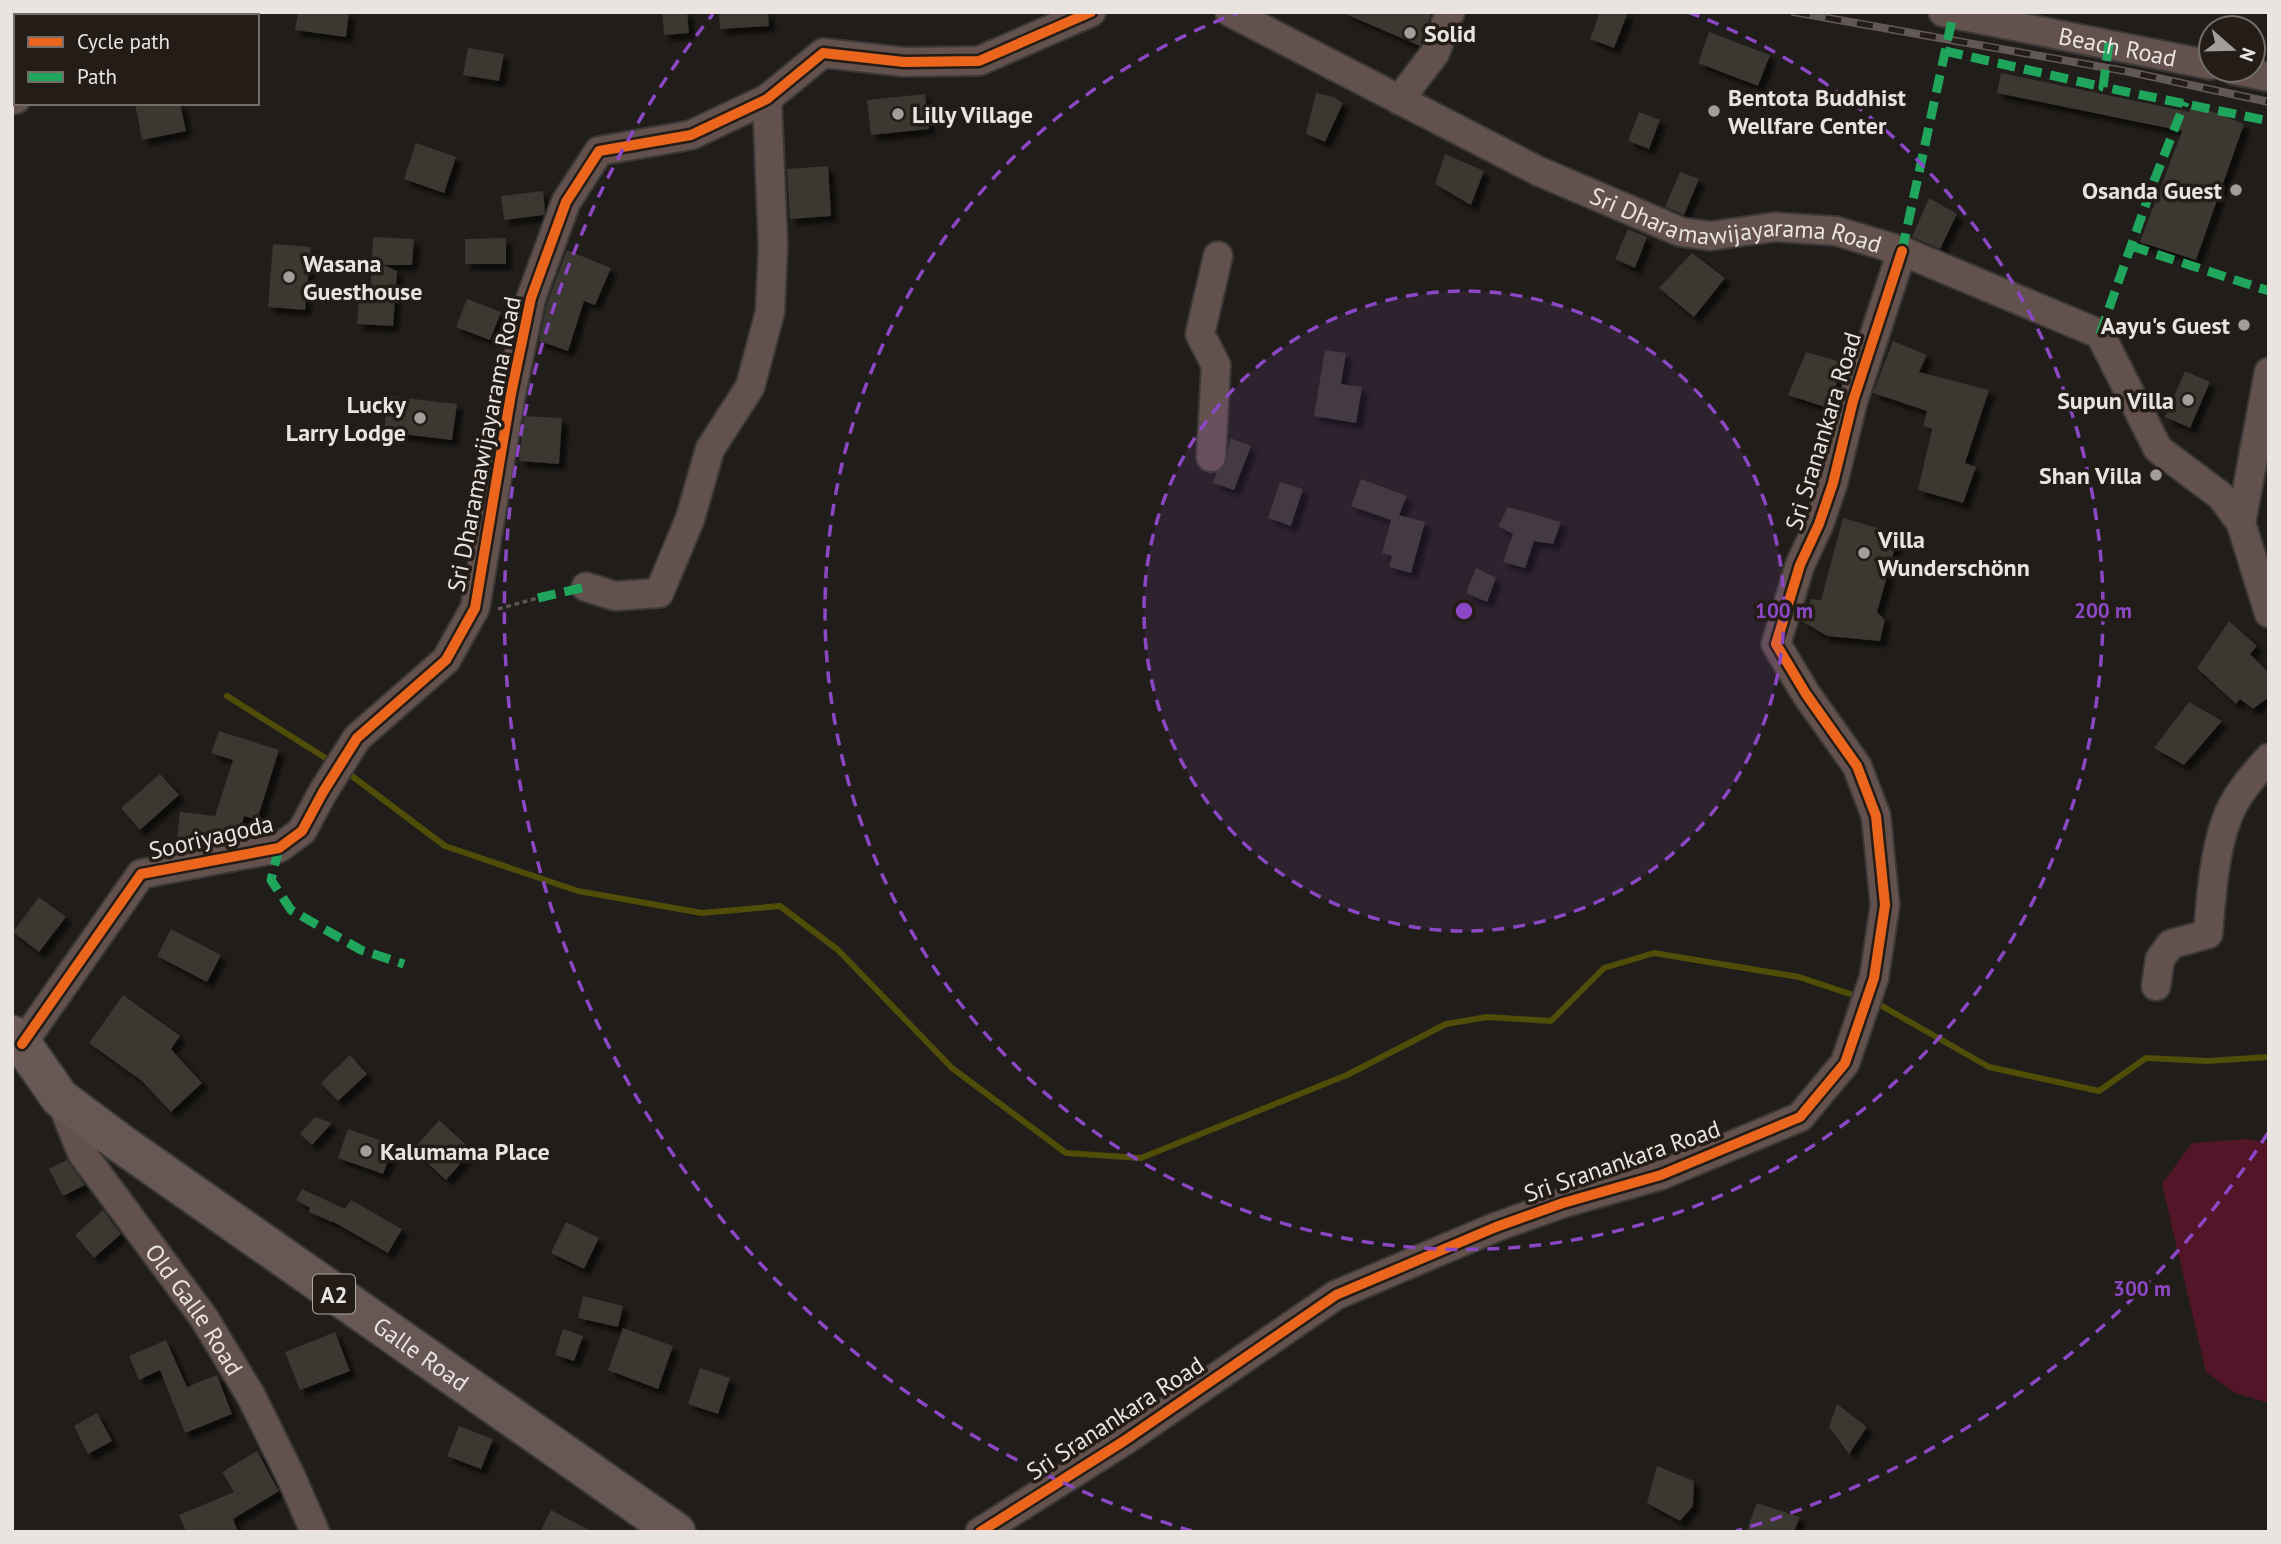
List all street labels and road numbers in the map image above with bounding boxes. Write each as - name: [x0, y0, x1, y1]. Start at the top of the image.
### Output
- street label: Beach Road: [2056, 20, 2179, 73]
- street label: Sri Dharamawijayarama Road: [1585, 180, 1885, 259]
- street label: Sri Dharamawijayarama Road: [440, 294, 528, 594]
- street label: Sri Sranankara Road: [1778, 328, 1868, 534]
- street label: Sooriyagoda: [146, 808, 276, 866]
- street label: Sri Sranankara Road: [1520, 1113, 1724, 1209]
- street label: Old Galle Road: [139, 1237, 250, 1381]
- road number: A2: [313, 1274, 355, 1314]
- street label: Galle Road: [367, 1309, 475, 1398]
- street label: Sri Sranankara Road: [1020, 1349, 1210, 1487]

